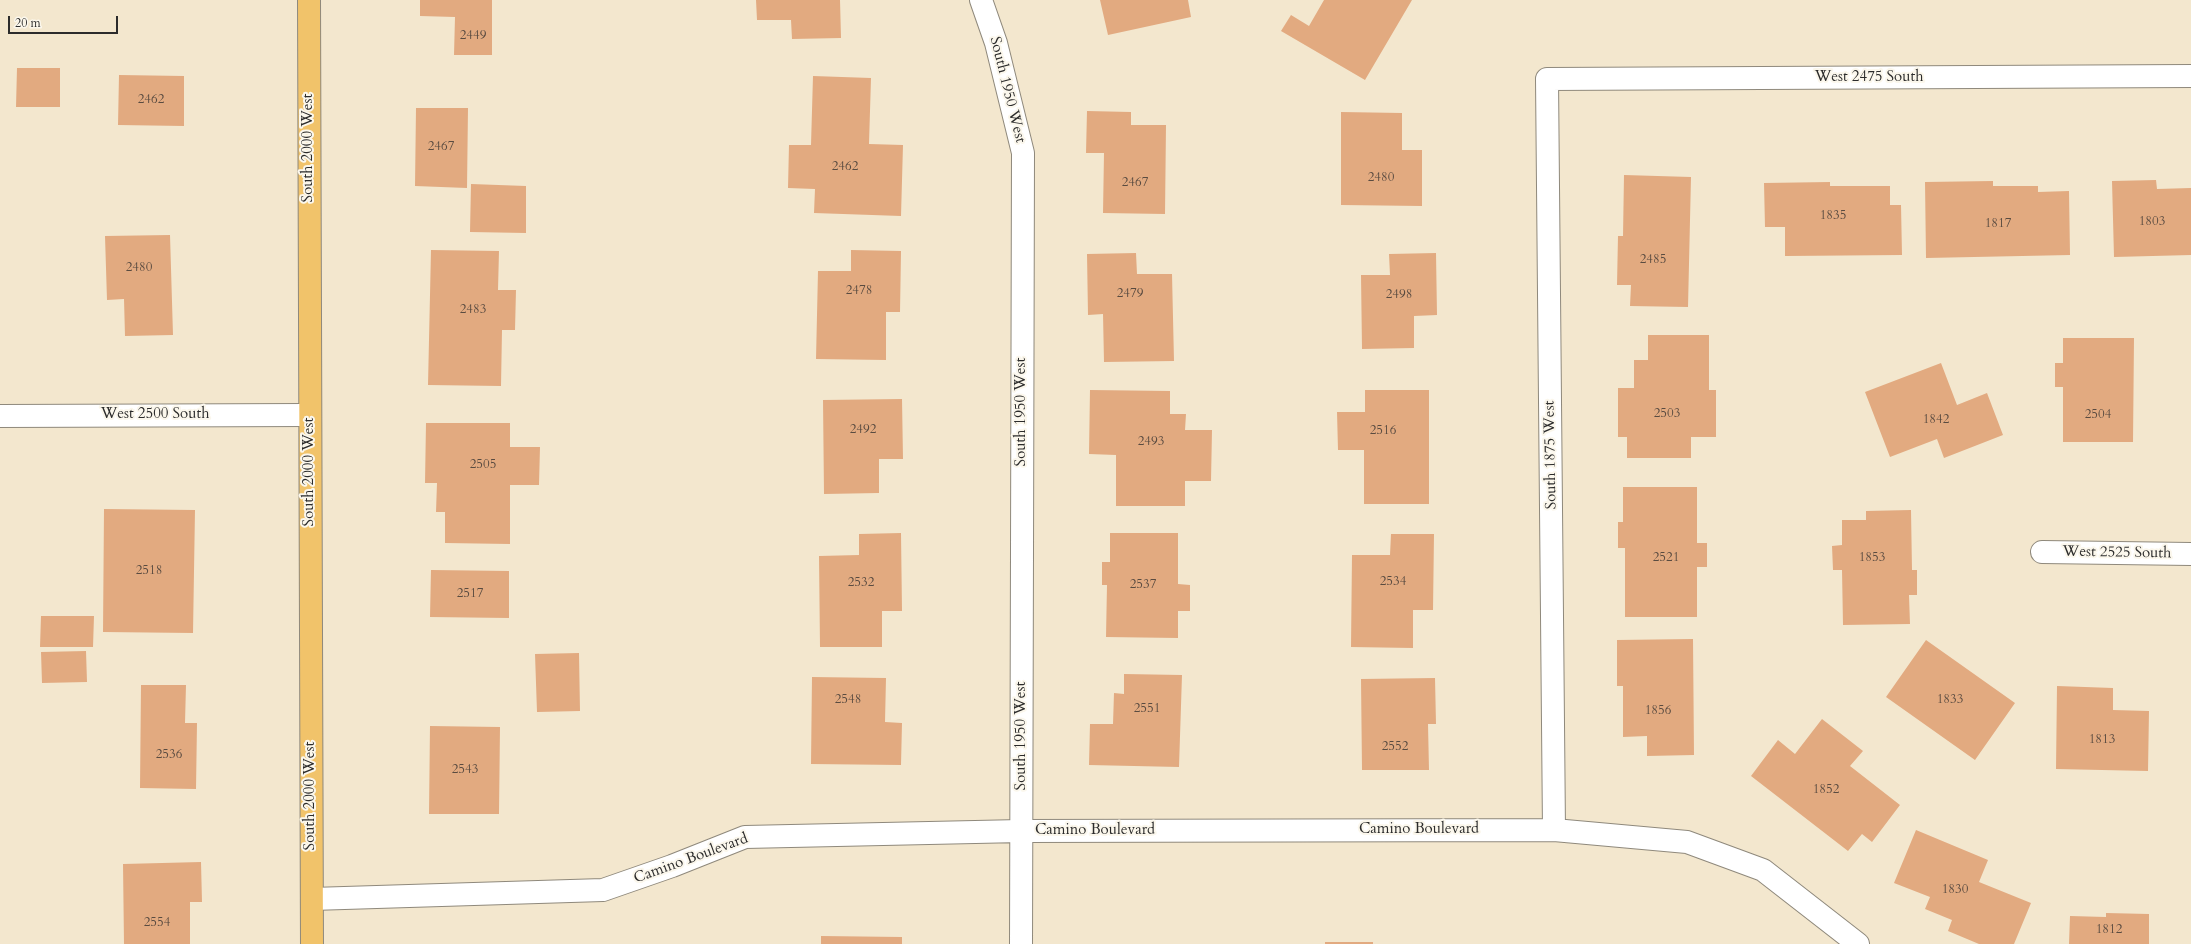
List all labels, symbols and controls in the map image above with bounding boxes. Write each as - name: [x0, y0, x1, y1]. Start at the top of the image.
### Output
- scale bar: [10, 8, 120, 34]
- text: 20 m: [15, 15, 41, 31]
- house number: 2449: [460, 28, 486, 44]
- street label: South 1950 West: [985, 35, 1029, 145]
- street label: West 2475 South: [1815, 69, 1923, 87]
- house number: 2462: [138, 92, 164, 108]
- street label: South 2000 West: [300, 94, 318, 202]
- house number: 2467: [428, 139, 454, 155]
- house number: 2462: [832, 159, 858, 175]
- house number: 2480: [1368, 170, 1394, 186]
- house number: 2467: [1122, 175, 1148, 191]
- house number: 1835: [1820, 208, 1846, 224]
- house number: 1803: [2139, 214, 2165, 230]
- house number: 1817: [1985, 216, 2011, 232]
- house number: 2485: [1640, 252, 1666, 268]
- house number: 2480: [126, 260, 152, 276]
- house number: 2478: [846, 283, 872, 299]
- house number: 2479: [1117, 286, 1143, 302]
- house number: 2498: [1386, 287, 1412, 303]
- house number: 2483: [460, 302, 486, 318]
- street label: South 1950 West: [1013, 358, 1031, 466]
- street label: South 1875 West: [1541, 400, 1561, 510]
- street label: West 2500 South: [101, 406, 209, 424]
- house number: 2503: [1654, 406, 1680, 422]
- house number: 2504: [2085, 407, 2111, 423]
- house number: 1842: [1923, 412, 1949, 428]
- street label: South 2000 West: [301, 418, 319, 526]
- house number: 2492: [850, 422, 876, 438]
- house number: 2516: [1370, 423, 1396, 439]
- house number: 2493: [1138, 434, 1164, 450]
- house number: 2505: [470, 457, 496, 473]
- street label: West 2525 South: [2062, 543, 2172, 563]
- house number: 2521: [1653, 550, 1679, 566]
- house number: 1853: [1859, 550, 1885, 566]
- house number: 2518: [136, 563, 162, 579]
- house number: 2534: [1380, 574, 1406, 590]
- house number: 2532: [848, 575, 874, 591]
- house number: 2537: [1130, 577, 1156, 593]
- house number: 2517: [457, 586, 483, 602]
- street label: South 1950 West: [1013, 682, 1031, 790]
- house number: 2548: [835, 692, 861, 708]
- house number: 1833: [1937, 692, 1963, 708]
- house number: 2551: [1134, 701, 1160, 717]
- house number: 1856: [1645, 703, 1671, 719]
- house number: 1813: [2089, 732, 2115, 748]
- house number: 2552: [1382, 739, 1408, 755]
- street label: South 2000 West: [302, 742, 320, 850]
- house number: 2536: [156, 747, 182, 763]
- house number: 2543: [452, 762, 478, 778]
- house number: 1852: [1813, 782, 1839, 798]
- street label: Camino Boulevard: [1359, 821, 1479, 839]
- street label: Camino Boulevard: [1035, 822, 1155, 840]
- street label: Camino Boulevard: [631, 830, 751, 888]
- house number: 1830: [1942, 882, 1968, 898]
- house number: 2554: [144, 915, 170, 931]
- house number: 1812: [2096, 922, 2122, 938]

